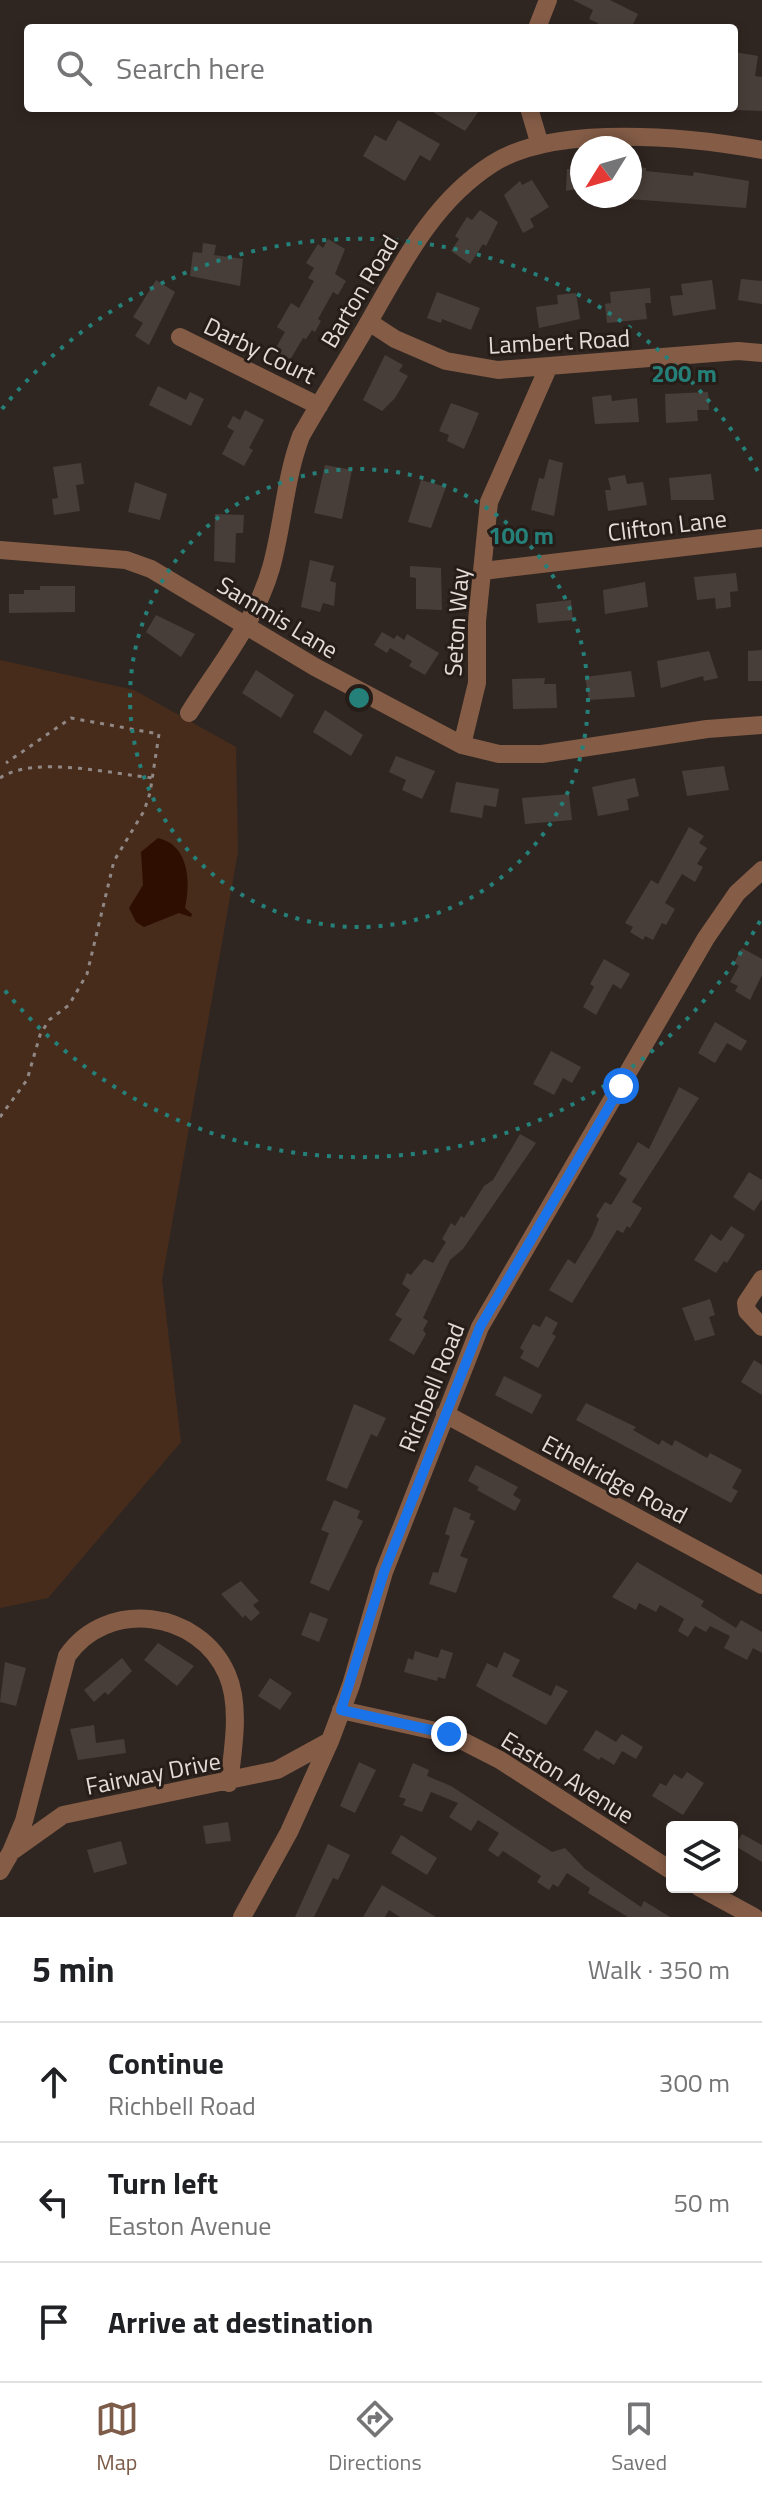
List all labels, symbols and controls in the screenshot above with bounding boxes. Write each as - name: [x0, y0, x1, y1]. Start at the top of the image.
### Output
- search box: [24, 24, 738, 112]
- text: Search here: [116, 45, 265, 91]
- icon: search: [52, 46, 96, 90]
- north arrow: [570, 136, 642, 208]
- street label: Barton Road: [311, 228, 407, 354]
- street label: Darby Court: [198, 308, 322, 393]
- street label: Lambert Road: [487, 319, 631, 363]
- text: 200 m: [651, 355, 717, 391]
- street label: Clifton Lane: [605, 500, 729, 550]
- text: 100 m: [488, 517, 554, 553]
- street label: Seton Way: [434, 566, 478, 677]
- street label: Sammis Lane: [211, 567, 345, 667]
- centre of rings: [345, 684, 373, 712]
- route start: [603, 1068, 639, 1104]
- street label: Richbell Road: [389, 1317, 473, 1457]
- street label: Ethelridge Road: [536, 1426, 694, 1532]
- route end: [431, 1716, 467, 1752]
- street label: Easton Avenue: [495, 1722, 641, 1832]
- street label: Fairway Drive: [82, 1742, 224, 1804]
- map controls: [666, 1821, 738, 1893]
- button: layers: [666, 1821, 738, 1893]
- text: 5 min: [32, 1943, 115, 1995]
- text: Walk · 350 m: [588, 1950, 730, 1989]
- text: Continue: [108, 2040, 224, 2086]
- icon: ahead: [32, 2060, 76, 2104]
- text: 300 m: [659, 2063, 730, 2102]
- text: Richbell Road: [108, 2086, 256, 2125]
- text: Turn left: [108, 2160, 218, 2206]
- icon: left: [32, 2180, 76, 2224]
- text: 50 m: [673, 2183, 730, 2222]
- text: Easton Avenue: [108, 2206, 271, 2245]
- text: Arrive at destination: [108, 2299, 373, 2345]
- icon: arrive: [32, 2300, 76, 2344]
- tab: Map: [95, 2397, 139, 2479]
- tab: Directions: [328, 2397, 422, 2479]
- tab: Saved: [611, 2397, 667, 2479]

